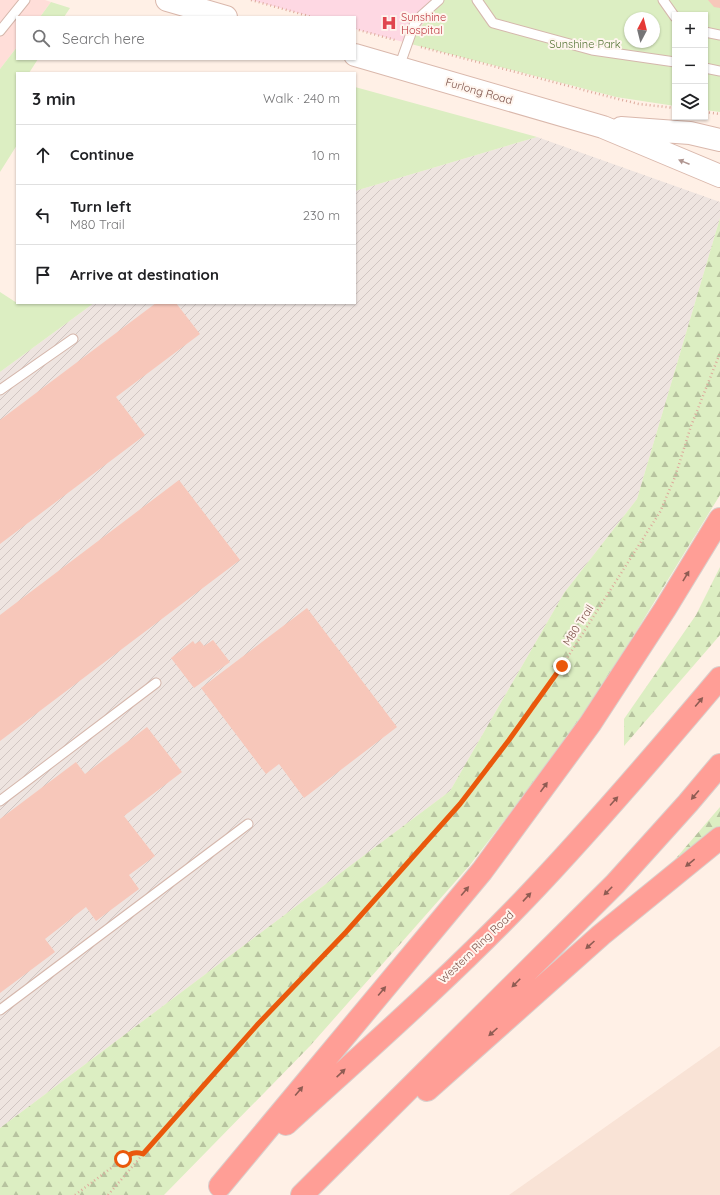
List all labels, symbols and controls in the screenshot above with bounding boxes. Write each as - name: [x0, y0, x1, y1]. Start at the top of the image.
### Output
- place label: Sunshine Hospital: [401, 10, 446, 37]
- north arrow: [624, 12, 660, 48]
- map controls: [672, 12, 708, 120]
- button: +: [672, 12, 708, 48]
- hospital icon: Sunshine Hospital: [380, 14, 398, 32]
- search box: [16, 16, 356, 60]
- icon: search: [30, 27, 52, 49]
- text: Search here: [62, 29, 145, 48]
- park label: Sunshine Park: [549, 37, 621, 51]
- button: −: [672, 48, 708, 84]
- street label: Furlong Road: [444, 75, 514, 107]
- button: layers: [672, 84, 708, 120]
- text: 3 min: [32, 88, 76, 109]
- text: Walk · 240 m: [263, 90, 340, 106]
- icon: ahead: [32, 144, 54, 166]
- text: Continue: [70, 145, 134, 164]
- text: 10 m: [312, 147, 340, 163]
- one-way arrow: [677, 158, 689, 164]
- text: Turn left: [70, 197, 132, 216]
- icon: left: [32, 204, 54, 226]
- text: 230 m: [303, 207, 340, 223]
- text: M80 Trail: [70, 216, 125, 232]
- icon: arrive: [32, 264, 54, 286]
- text: Arrive at destination: [70, 265, 219, 284]
- one-way arrow: [682, 570, 689, 582]
- street label: M80 Trail: [560, 602, 596, 648]
- route end: [553, 657, 571, 675]
- one-way arrow: [695, 697, 704, 708]
- one-way arrow: [539, 782, 548, 793]
- one-way arrow: [691, 789, 700, 800]
- one-way arrow: [610, 796, 619, 806]
- one-way arrow: [684, 858, 695, 867]
- one-way arrow: [461, 886, 470, 897]
- one-way arrow: [603, 886, 613, 896]
- one-way arrow: [522, 892, 531, 902]
- street label: Western Ring Road: [436, 908, 516, 986]
- one-way arrow: [584, 941, 595, 950]
- one-way arrow: [511, 978, 521, 988]
- one-way arrow: [378, 986, 387, 997]
- one-way arrow: [488, 1028, 498, 1037]
- one-way arrow: [336, 1069, 346, 1078]
- one-way arrow: [295, 1086, 304, 1096]
- route start: [114, 1150, 132, 1168]

